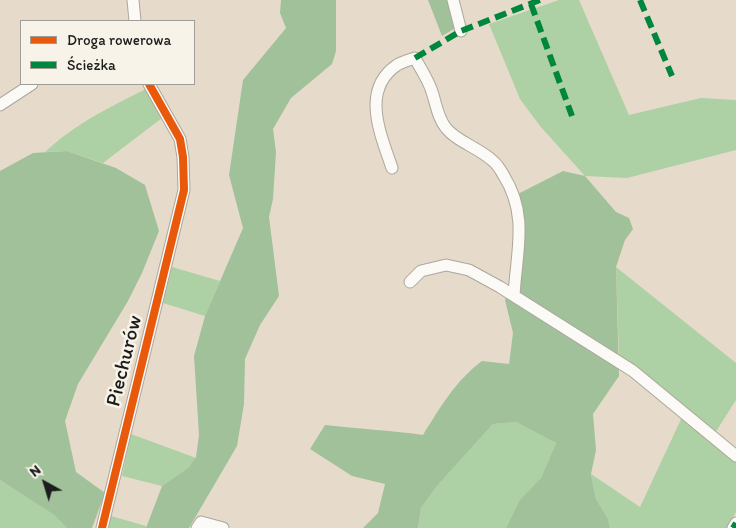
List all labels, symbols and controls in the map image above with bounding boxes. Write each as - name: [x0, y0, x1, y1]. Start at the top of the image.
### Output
- legend: [20, 20, 195, 85]
- text: Droga rowerowa: [67, 31, 171, 49]
- text: Ścieżka: [67, 56, 116, 74]
- street label: Piechurów: [102, 313, 148, 409]
- north arrow: [20, 458, 70, 508]
- text: N: [26, 461, 44, 481]

